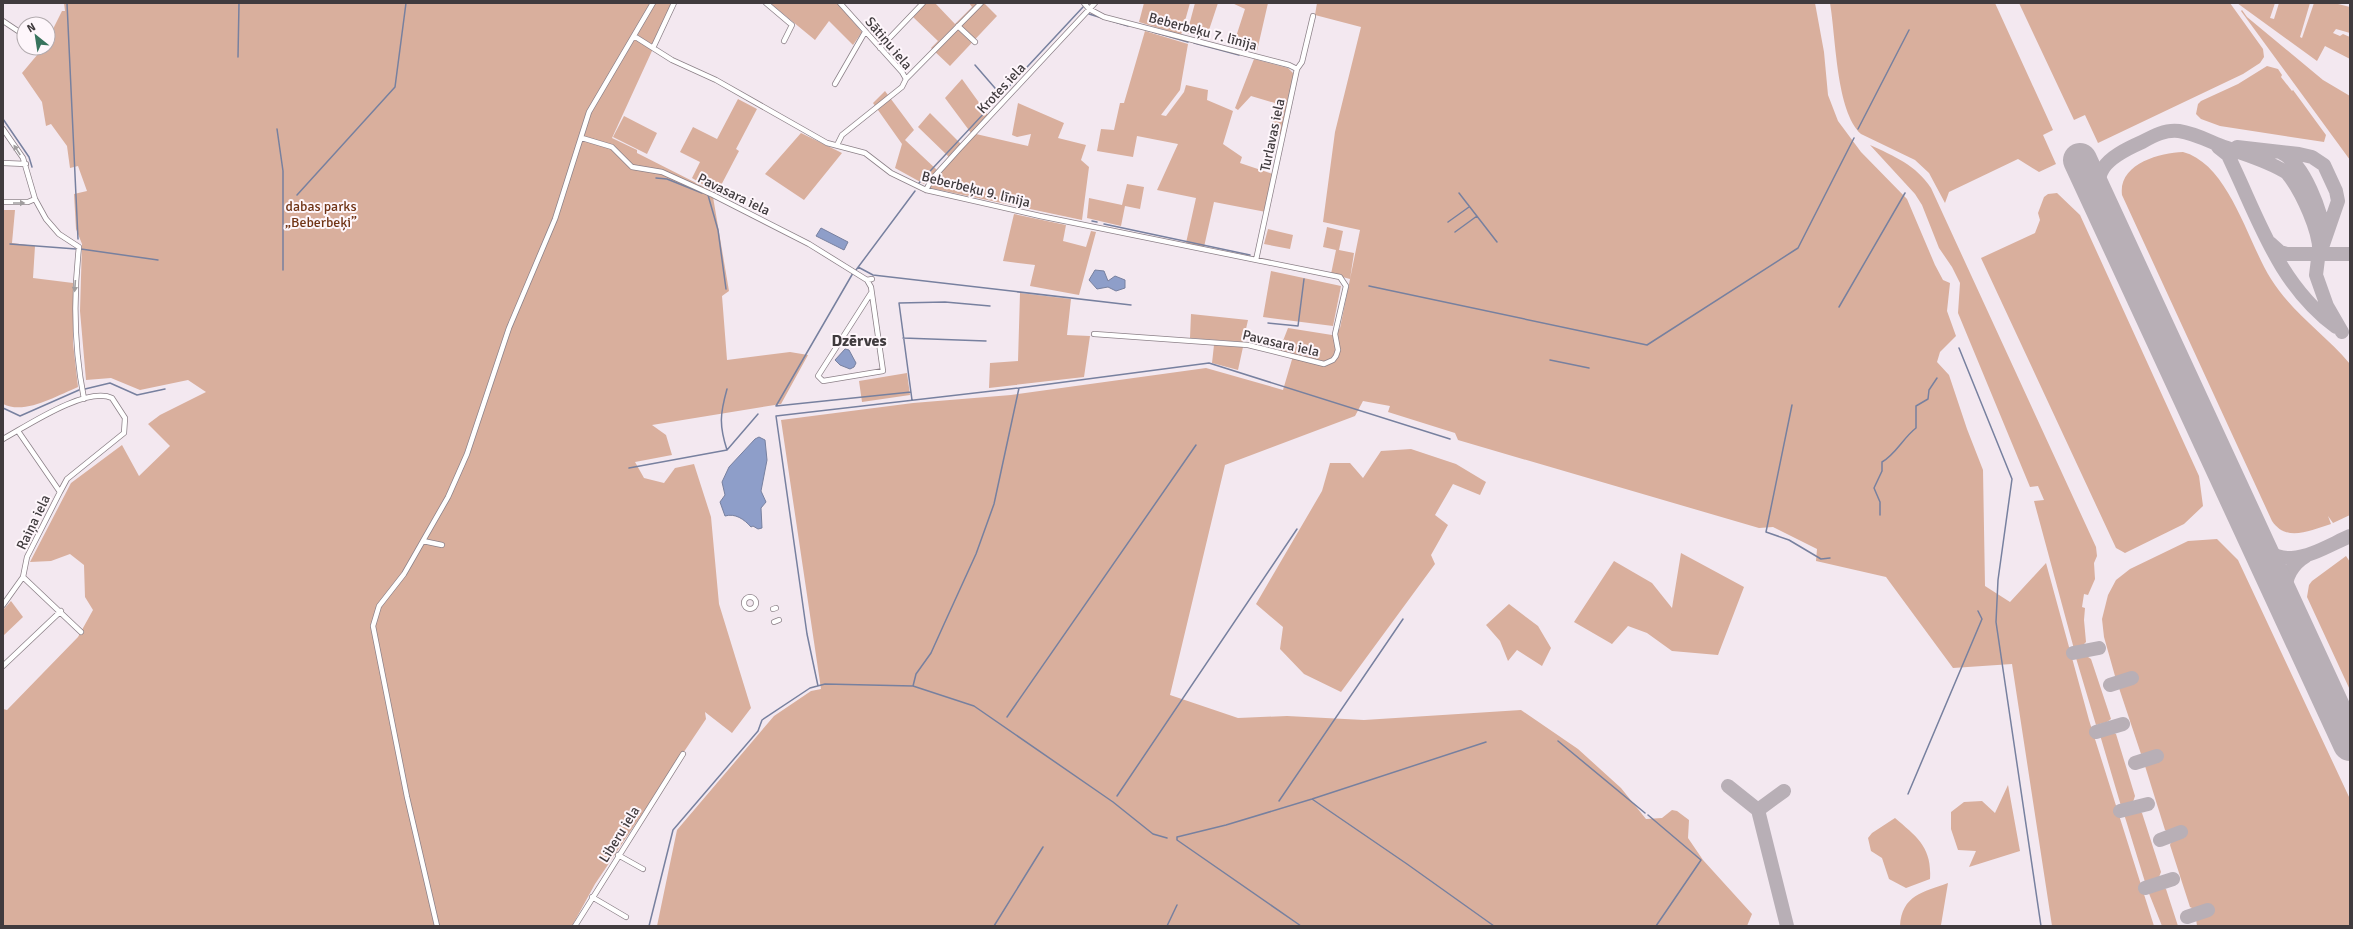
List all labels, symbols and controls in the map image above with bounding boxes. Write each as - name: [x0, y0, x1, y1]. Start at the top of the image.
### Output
- street label: Beberbeķu 7. līnija: [1147, 9, 1259, 54]
- street label: Sātiņu iela: [862, 13, 916, 73]
- north arrow: [16, 16, 56, 56]
- text: N: [25, 20, 38, 35]
- street label: Krotes iela: [974, 59, 1029, 117]
- street label: Turlavas iela: [1256, 97, 1289, 173]
- one-way arrow: [13, 145, 21, 155]
- street label: Beberbeķu 9. līnija: [920, 168, 1032, 211]
- street label: Pavasara iela: [695, 170, 773, 219]
- park label: dabas parks „Beberbeķi”: [285, 198, 357, 231]
- one-way arrow: [13, 199, 25, 206]
- one-way arrow: [72, 280, 79, 292]
- street label: Pavasara iela: [1241, 326, 1321, 361]
- district label: Dzērves: [832, 331, 886, 351]
- street label: Raiņa iela: [13, 492, 54, 552]
- street label: Liberu iela: [595, 803, 643, 866]

